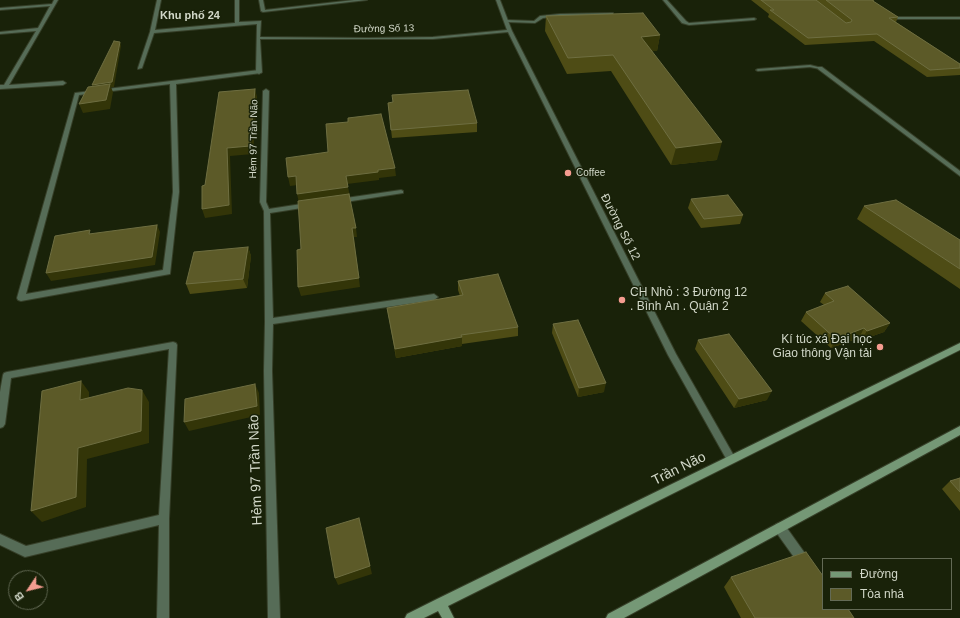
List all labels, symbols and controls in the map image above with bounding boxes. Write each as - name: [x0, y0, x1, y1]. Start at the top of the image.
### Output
- district label: Khu phố 24: [160, 9, 220, 23]
- street label: Đường Số 13: [354, 22, 414, 36]
- street label: Hẻm 97 Trần Não: [247, 99, 261, 179]
- place label: Coffee: [576, 167, 605, 179]
- marker: Coffee: [563, 168, 573, 178]
- street label: Đường Số 12: [597, 191, 643, 263]
- place label: CH Nhỏ : 3 Đường 12 . Bình An . Quận 2: [630, 286, 747, 314]
- marker: CH Nhỏ : 3 Đường 12 . Bình An . Quận 2: [617, 295, 627, 305]
- place label: Kí túc xá Đại học Giao thông Vận tải: [773, 333, 872, 361]
- marker: Kí túc xá Đại học Giao thông Vận tải: [875, 342, 885, 352]
- street label: Hẻm 97 Trần Não: [246, 414, 266, 526]
- street label: Trần Não: [649, 449, 709, 489]
- legend: [822, 558, 952, 610]
- text: Đường: [860, 567, 898, 581]
- north arrow: [8, 570, 48, 610]
- text: Tòa nhà: [860, 587, 904, 601]
- text: B: [12, 590, 26, 603]

